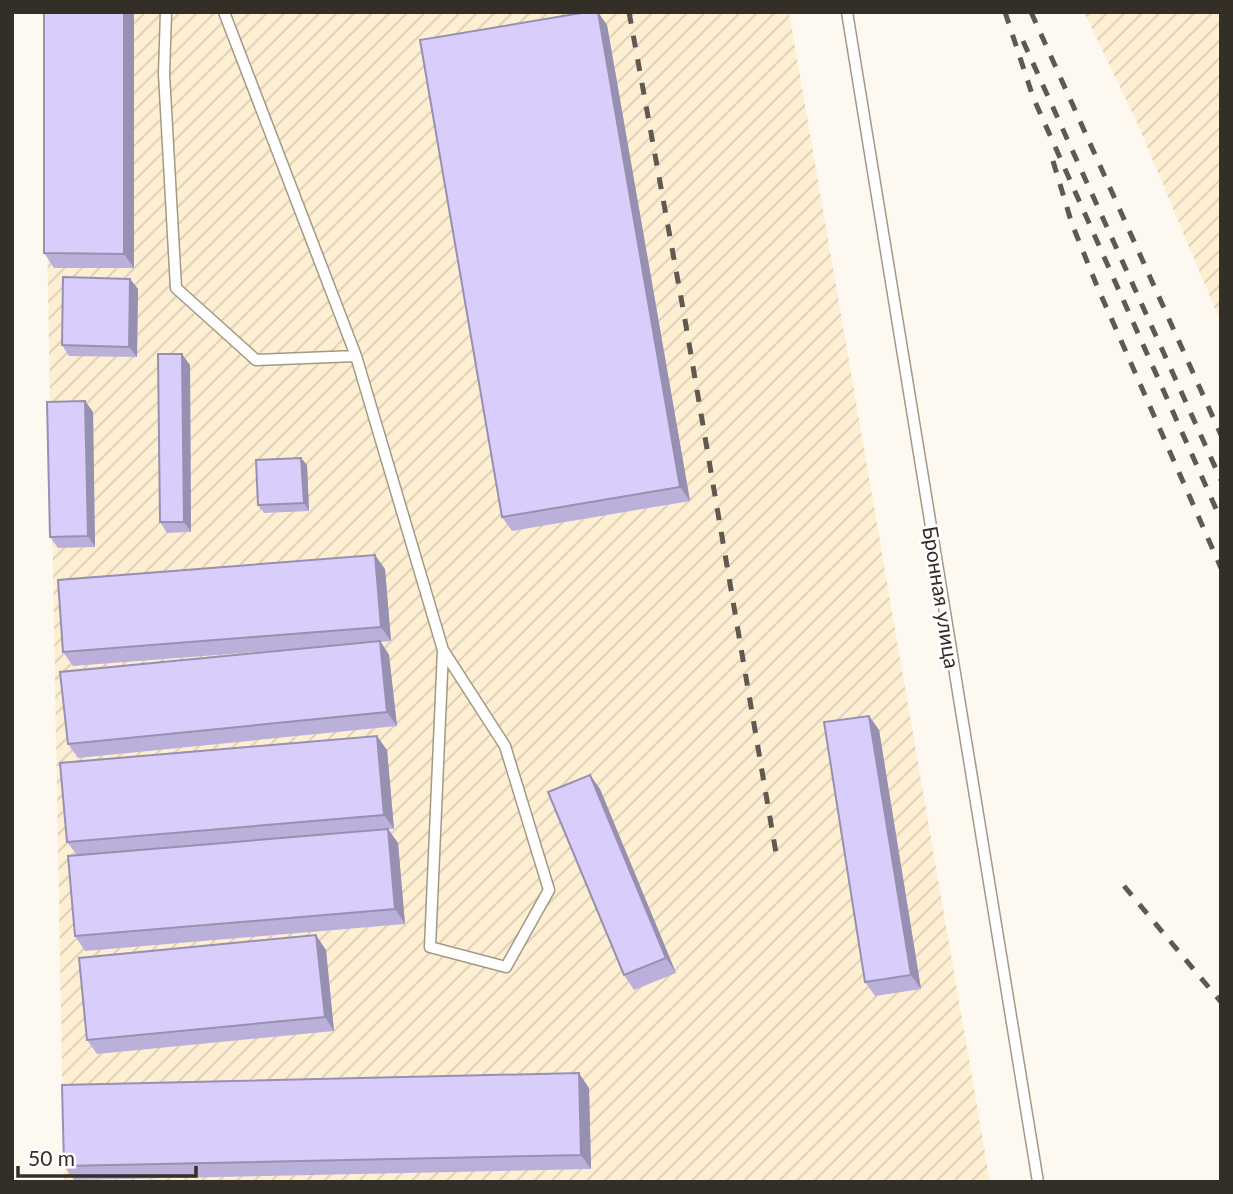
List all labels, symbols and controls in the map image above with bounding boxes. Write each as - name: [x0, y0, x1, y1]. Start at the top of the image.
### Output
- street label: Бронная улица: [918, 524, 966, 670]
- scale bar: [18, 1134, 196, 1178]
- text: 50 m: [28, 1145, 75, 1170]

